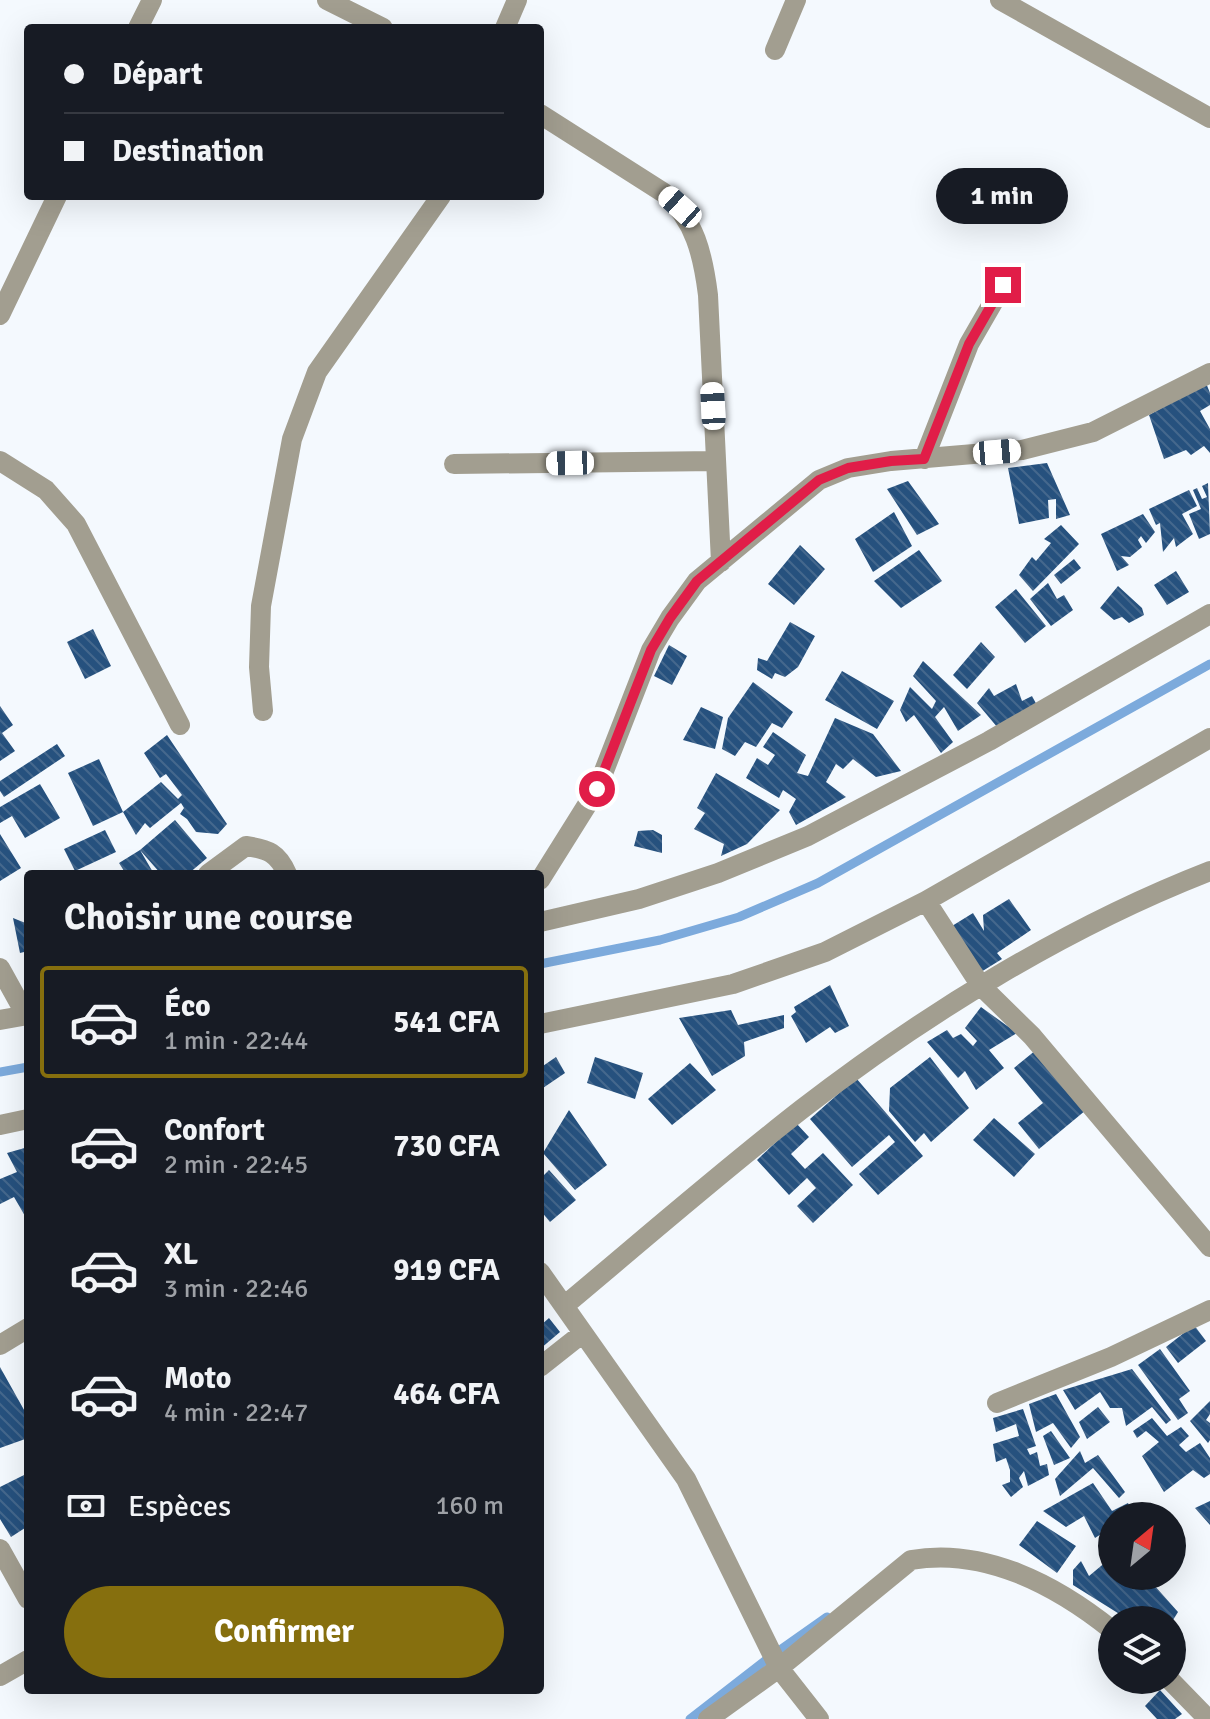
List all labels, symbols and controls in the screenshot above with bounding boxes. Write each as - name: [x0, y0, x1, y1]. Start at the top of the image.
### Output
- text: Départ: [112, 56, 203, 93]
- text: Destination: [112, 133, 264, 170]
- callout: 1 min: [937, 169, 1069, 225]
- text: 1 min: [971, 180, 1033, 212]
- car: [654, 182, 706, 232]
- route end: [985, 267, 1021, 303]
- car: [700, 381, 726, 431]
- car: [972, 438, 1022, 466]
- car: [546, 451, 594, 475]
- route start: [579, 771, 615, 807]
- text: Choisir une course: [64, 895, 353, 940]
- icon: car: [68, 986, 140, 1058]
- text: Éco: [164, 988, 211, 1025]
- text: 541 CFA: [393, 1004, 500, 1041]
- text: 1 min · 22:44: [164, 1025, 308, 1057]
- icon: car: [68, 1110, 140, 1182]
- text: Confort: [164, 1112, 265, 1149]
- text: 730 CFA: [393, 1128, 500, 1165]
- text: 2 min · 22:45: [164, 1149, 308, 1181]
- icon: car: [68, 1234, 140, 1306]
- text: XL: [164, 1236, 198, 1273]
- text: 919 CFA: [393, 1252, 500, 1289]
- text: 3 min · 22:46: [164, 1273, 308, 1305]
- icon: car: [68, 1358, 140, 1430]
- text: Moto: [164, 1360, 231, 1397]
- text: 464 CFA: [393, 1376, 500, 1413]
- text: 4 min · 22:47: [164, 1397, 308, 1429]
- icon: cash: [64, 1484, 108, 1528]
- text: Espèces: [128, 1488, 231, 1525]
- text: 160 m: [435, 1490, 504, 1522]
- north arrow: [1098, 1502, 1186, 1590]
- map controls: [1098, 1502, 1186, 1694]
- button: Confirmer: [64, 1586, 504, 1678]
- button: layers: [1098, 1606, 1186, 1694]

